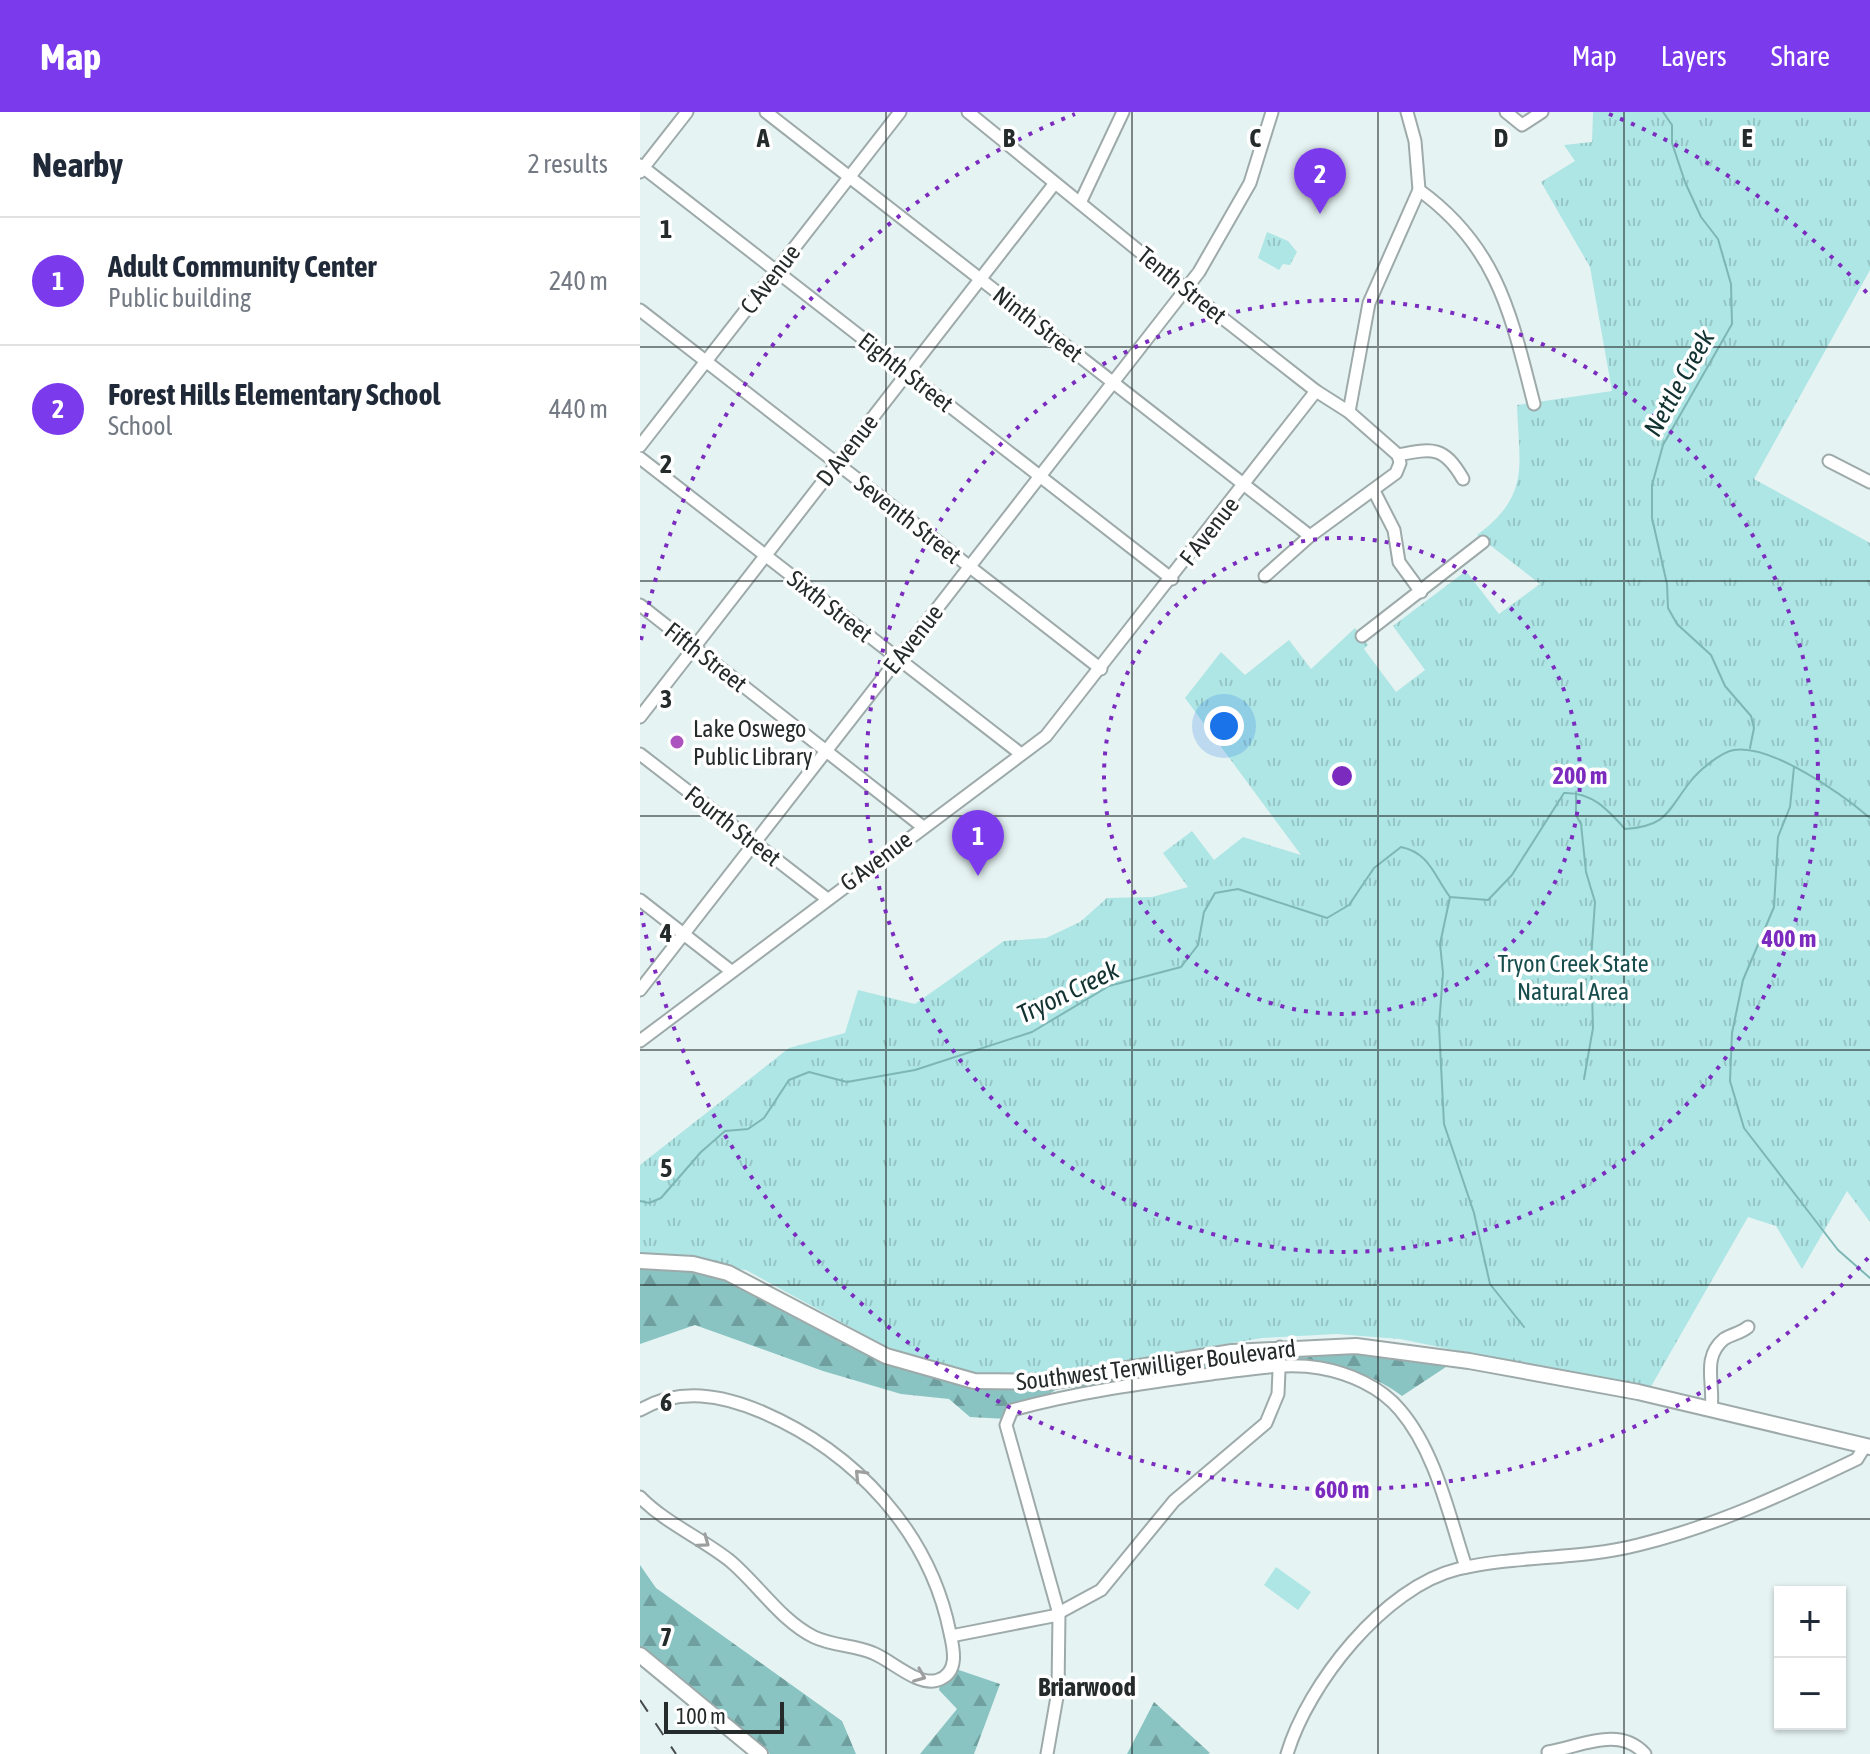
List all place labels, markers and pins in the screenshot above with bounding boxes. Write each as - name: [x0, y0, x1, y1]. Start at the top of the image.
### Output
- pin: 2: [1294, 148, 1346, 214]
- place label: Lake Oswego Public Library: [693, 715, 813, 770]
- marker: Lake Oswego Public Library: [668, 733, 686, 751]
- centre of rings: [1328, 762, 1356, 790]
- pin: 1: [952, 810, 1004, 876]

